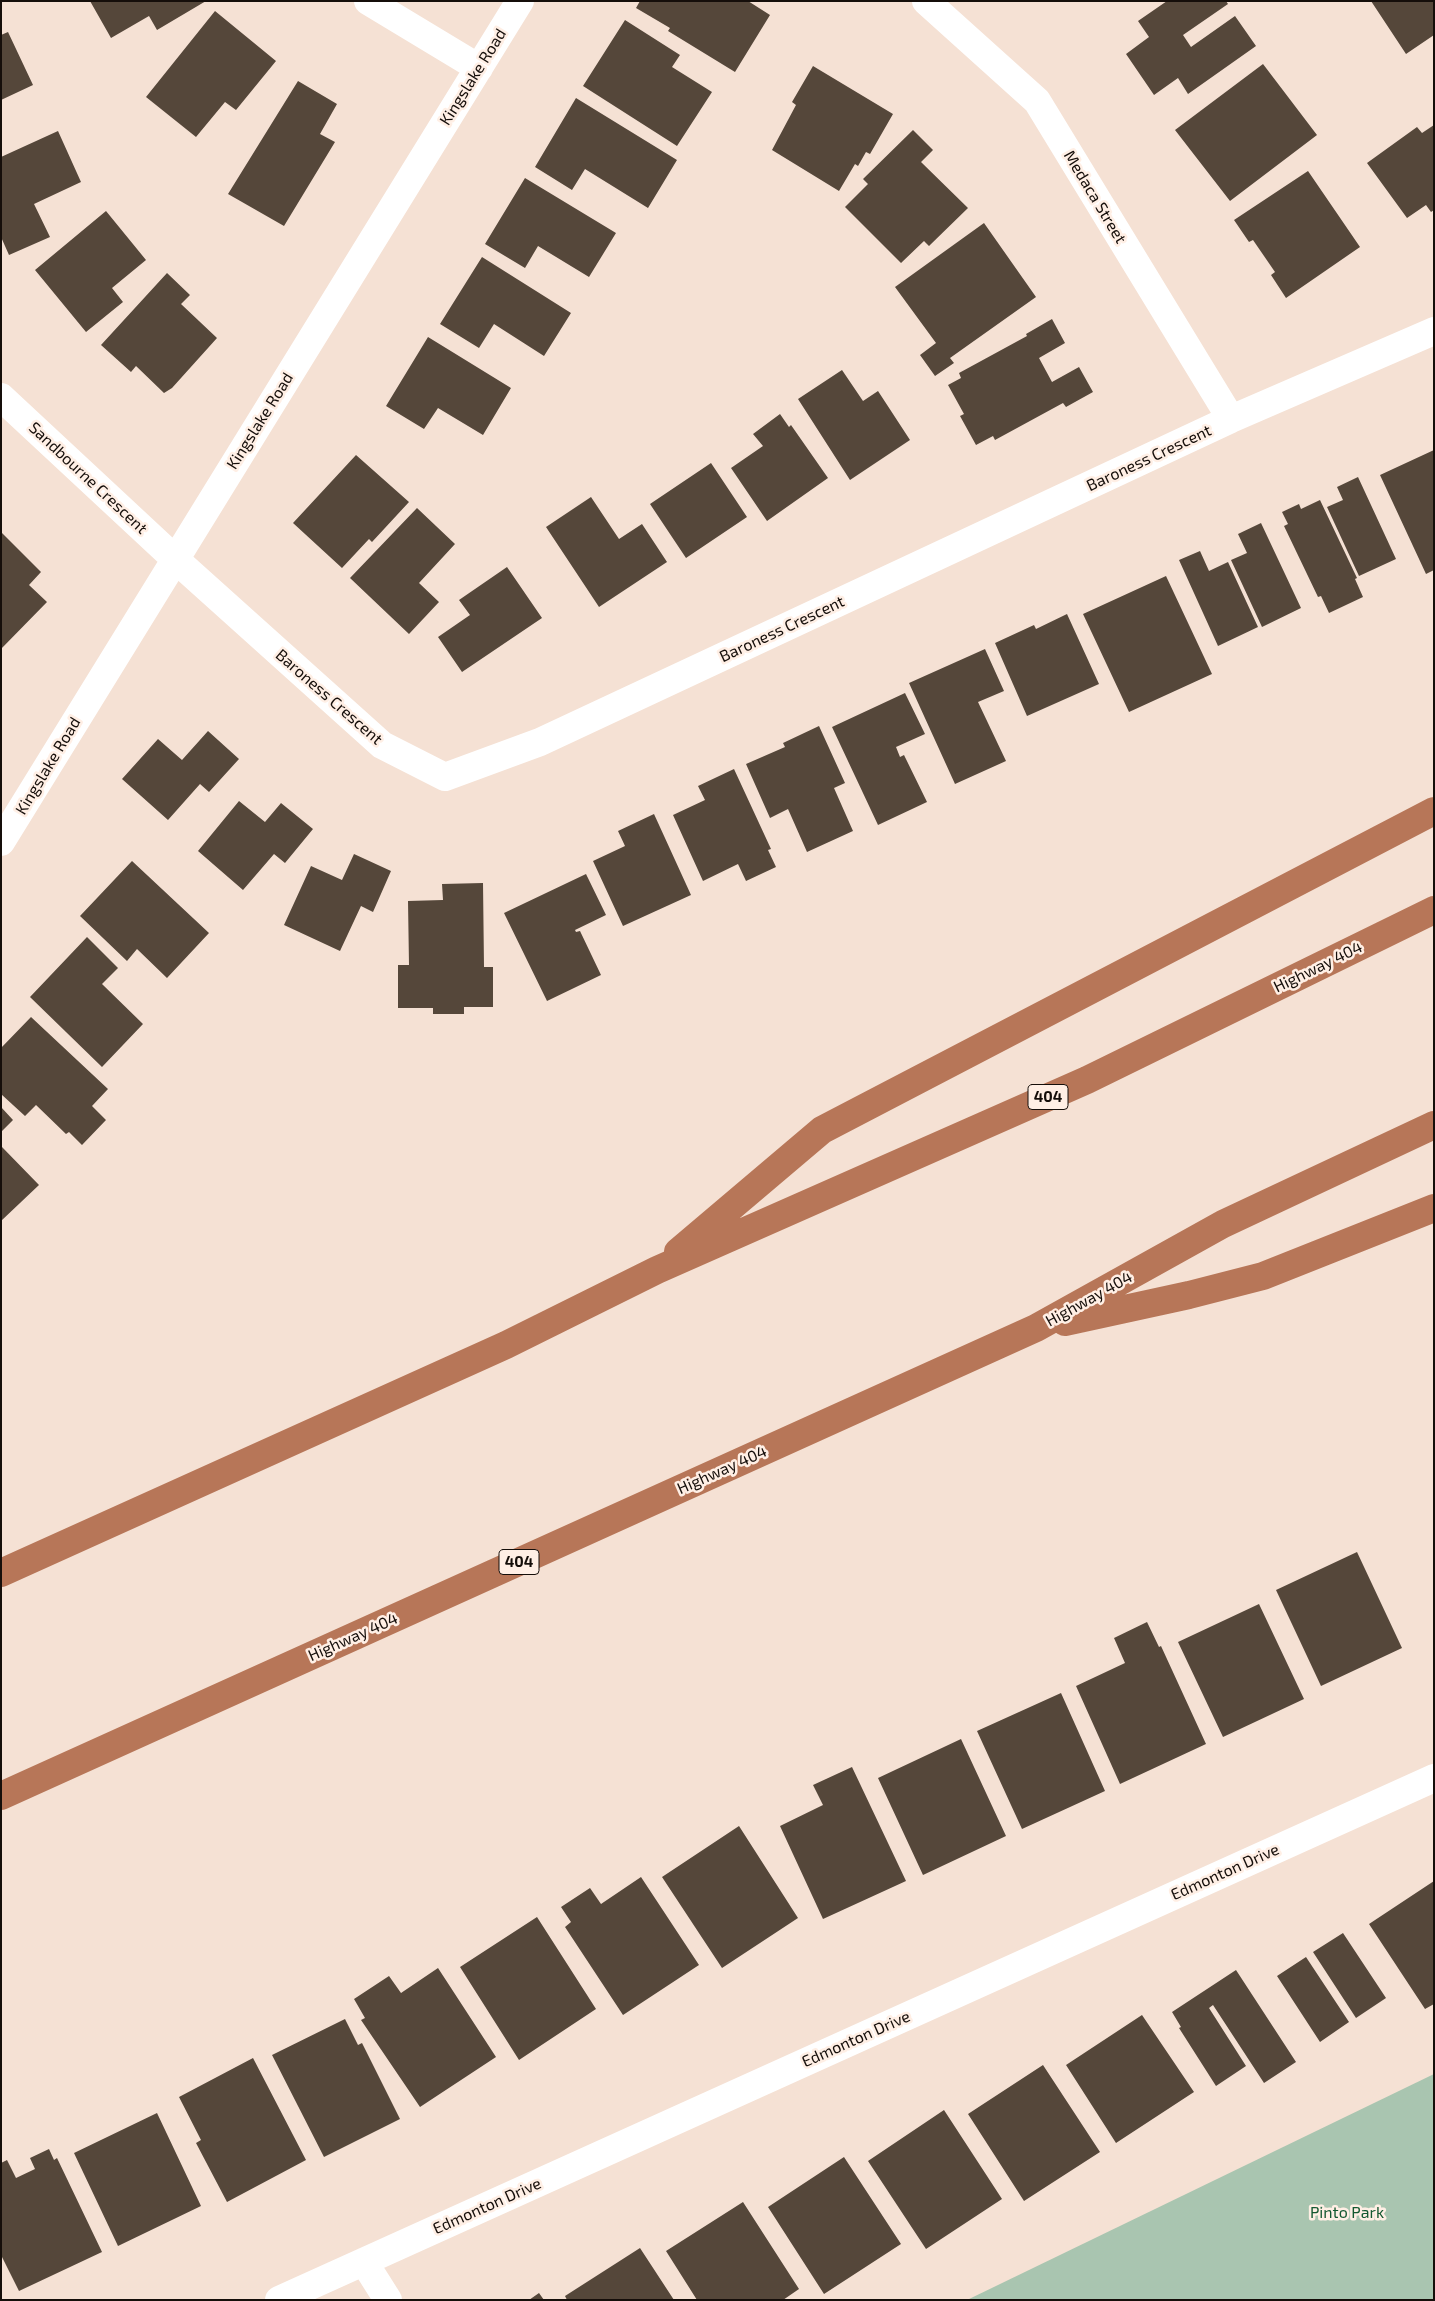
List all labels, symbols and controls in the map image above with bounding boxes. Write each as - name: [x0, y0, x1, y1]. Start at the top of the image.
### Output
- street label: Kingslake Road: [436, 25, 510, 129]
- street label: Medaca Street: [1060, 147, 1130, 247]
- street label: Kingslake Road: [223, 369, 297, 473]
- street label: Sandbourne Crescent: [25, 418, 151, 538]
- street label: Baroness Crescent: [1084, 421, 1214, 495]
- street label: Baroness Crescent: [717, 592, 847, 666]
- street label: Baroness Crescent: [272, 645, 386, 749]
- street label: Kingslake Road: [11, 714, 85, 818]
- street label: Highway 404: [1271, 937, 1365, 997]
- road number: 404: [1028, 1084, 1068, 1110]
- street label: Highway 404: [1042, 1267, 1136, 1331]
- street label: Highway 404: [674, 1442, 770, 1498]
- road number: 404: [499, 1550, 539, 1574]
- street label: Highway 404: [305, 1609, 401, 1665]
- street label: Edmonton Drive: [1168, 1840, 1282, 1904]
- street label: Edmonton Drive: [799, 2007, 913, 2071]
- street label: Edmonton Drive: [430, 2174, 544, 2238]
- park label: Pinto Park: [1310, 2203, 1384, 2223]

